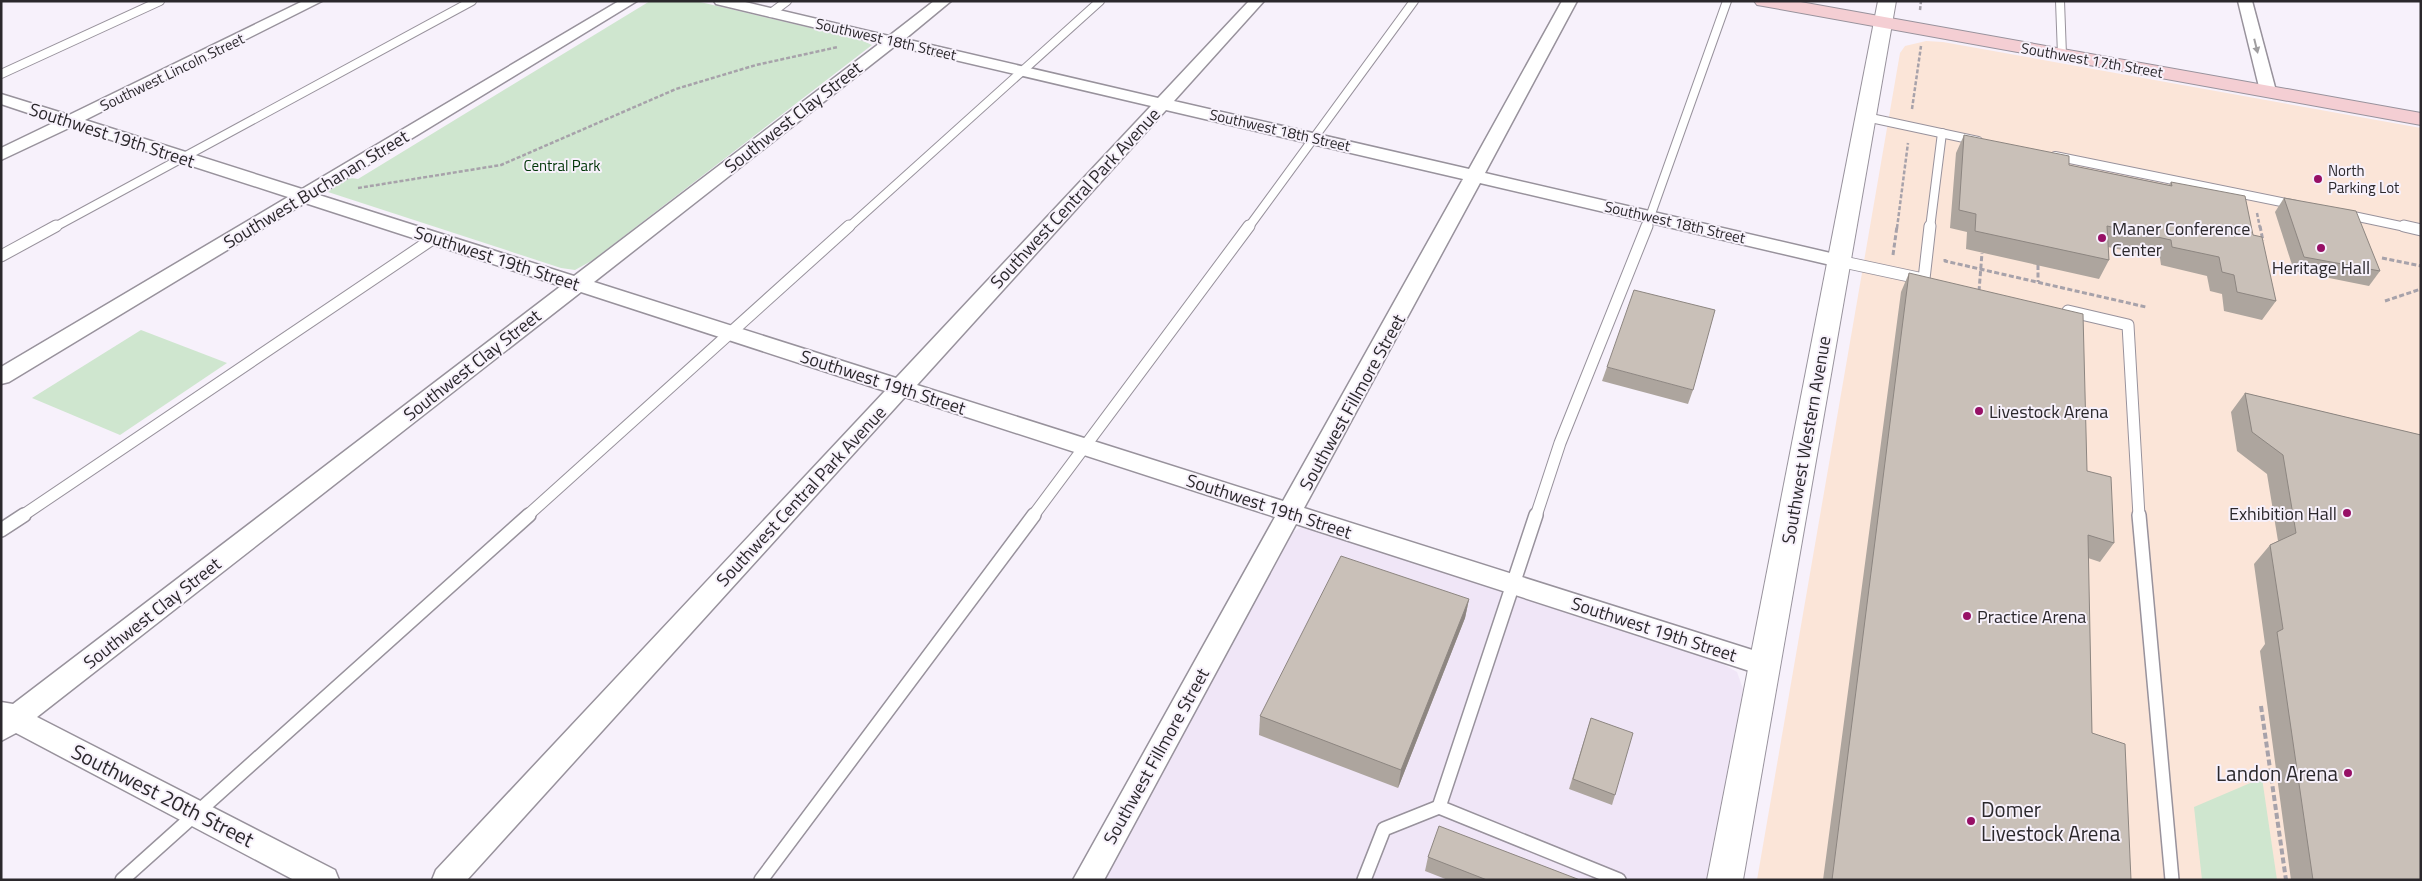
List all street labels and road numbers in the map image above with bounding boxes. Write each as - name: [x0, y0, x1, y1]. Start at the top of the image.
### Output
- street label: Southwest 18th Street: [813, 12, 959, 67]
- street label: Southwest Lincoln Street: [96, 27, 249, 117]
- street label: Southwest 17th Street: [2019, 36, 2166, 84]
- street label: Southwest Clay Street: [718, 54, 868, 179]
- street label: Southwest 19th Street: [26, 95, 199, 175]
- street label: Southwest Central Park Avenue: [984, 101, 1166, 295]
- street label: Southwest 18th Street: [1207, 103, 1353, 158]
- street label: Southwest Buchanan Street: [218, 122, 414, 255]
- street label: Southwest 18th Street: [1602, 195, 1748, 250]
- street label: Southwest 19th Street: [411, 218, 584, 298]
- street label: Southwest Clay Street: [397, 302, 547, 427]
- street label: Southwest Fillmore Street: [1292, 308, 1412, 495]
- street label: Southwest Western Avenue: [1774, 334, 1838, 546]
- street label: Southwest 19th Street: [797, 342, 970, 422]
- street label: Southwest Central Park Avenue: [710, 399, 892, 593]
- street label: Southwest 19th Street: [1183, 466, 1356, 546]
- street label: Southwest Clay Street: [77, 550, 227, 675]
- street label: Southwest 19th Street: [1568, 589, 1741, 669]
- street label: Southwest Fillmore Street: [1096, 662, 1216, 849]
- street label: Southwest 20th Street: [66, 735, 261, 855]

